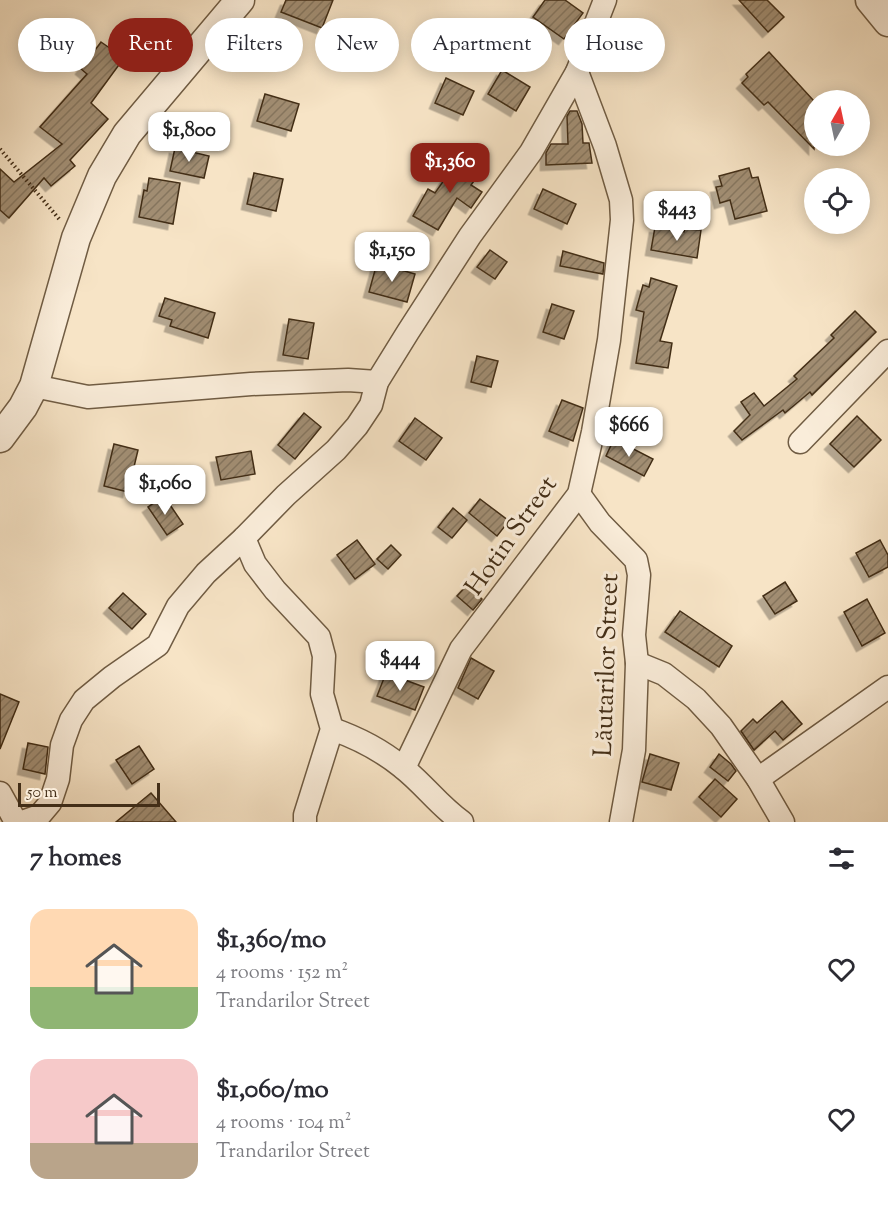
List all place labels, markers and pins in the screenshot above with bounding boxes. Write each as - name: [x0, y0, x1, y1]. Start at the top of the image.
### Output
- pin: $1,800: [140, 112, 238, 163]
- pin: $1,360: [401, 143, 499, 194]
- pin: $443: [641, 191, 713, 242]
- pin: $1,150: [343, 232, 441, 283]
- pin: $666: [593, 407, 665, 458]
- pin: $1,060: [116, 465, 214, 516]
- pin: $444: [364, 641, 436, 692]

